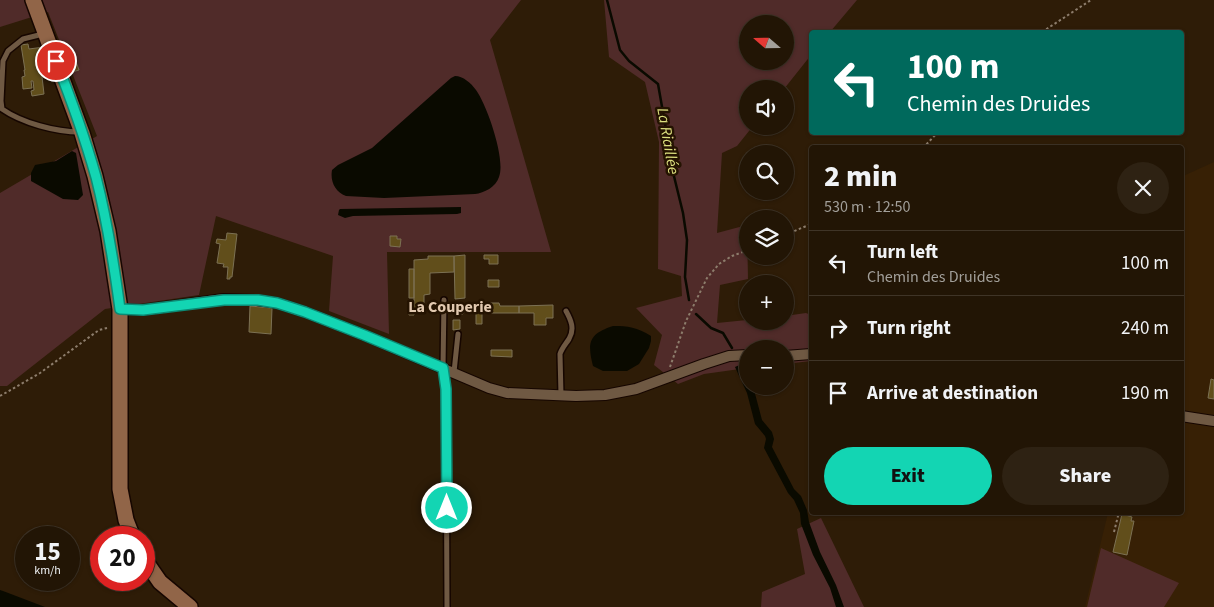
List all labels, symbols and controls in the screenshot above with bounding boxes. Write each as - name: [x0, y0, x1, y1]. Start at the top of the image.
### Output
- north arrow: [739, 15, 794, 70]
- map controls: [739, 15, 794, 395]
- pin: [35, 40, 77, 82]
- text: 100 m: [907, 42, 999, 92]
- icon: arrive: [42, 47, 70, 75]
- icon: left: [824, 50, 889, 115]
- button: sound: [739, 80, 794, 135]
- text: Chemin des Druides: [907, 88, 1090, 120]
- water label: La Riaillée: [651, 106, 685, 176]
- button: search: [739, 145, 794, 200]
- text: 2 min: [824, 155, 898, 198]
- button: close: [1117, 162, 1169, 214]
- text: 530 m · 12:50: [824, 196, 911, 218]
- button: layers: [739, 210, 794, 265]
- text: Turn left: [867, 239, 938, 266]
- icon: left: [824, 249, 852, 277]
- text: 100 m: [1121, 250, 1169, 277]
- text: Chemin des Druides: [867, 266, 1000, 288]
- button: +: [739, 275, 794, 330]
- district label: La Couperie: [408, 296, 492, 318]
- icon: right: [824, 314, 852, 342]
- text: Turn right: [867, 315, 951, 342]
- text: 240 m: [1121, 315, 1169, 342]
- button: −: [739, 340, 794, 395]
- icon: arrive: [824, 379, 852, 407]
- text: Arrive at destination: [867, 380, 1038, 407]
- text: 190 m: [1121, 380, 1169, 407]
- button: Exit: [824, 447, 992, 505]
- button: Share: [1002, 447, 1169, 505]
- position arrow: [420, 481, 472, 533]
- speed limit sign: 20: [90, 526, 155, 591]
- text: 15: [34, 534, 61, 570]
- text: km/h: [34, 562, 61, 579]

